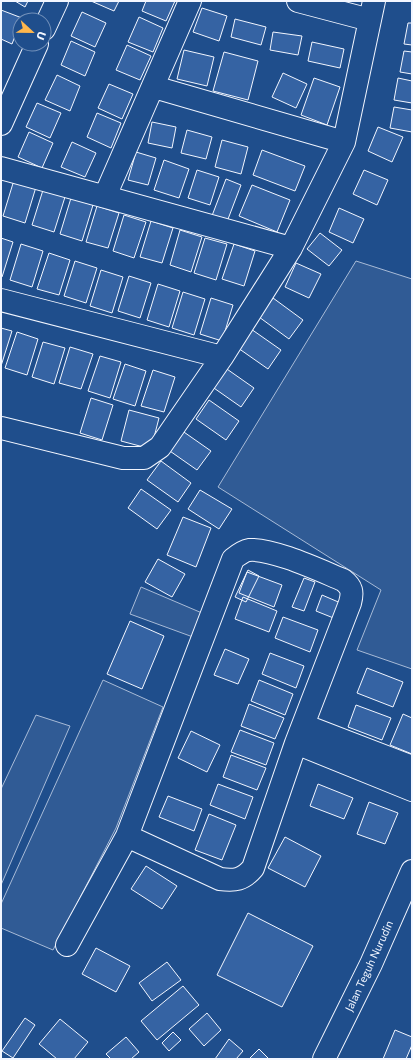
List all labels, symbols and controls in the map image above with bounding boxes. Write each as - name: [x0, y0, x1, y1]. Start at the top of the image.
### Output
- north arrow: [12, 12, 52, 52]
- text: U: [34, 30, 49, 42]
- street label: Jalan Teguh Nurudin: [342, 918, 396, 1014]

